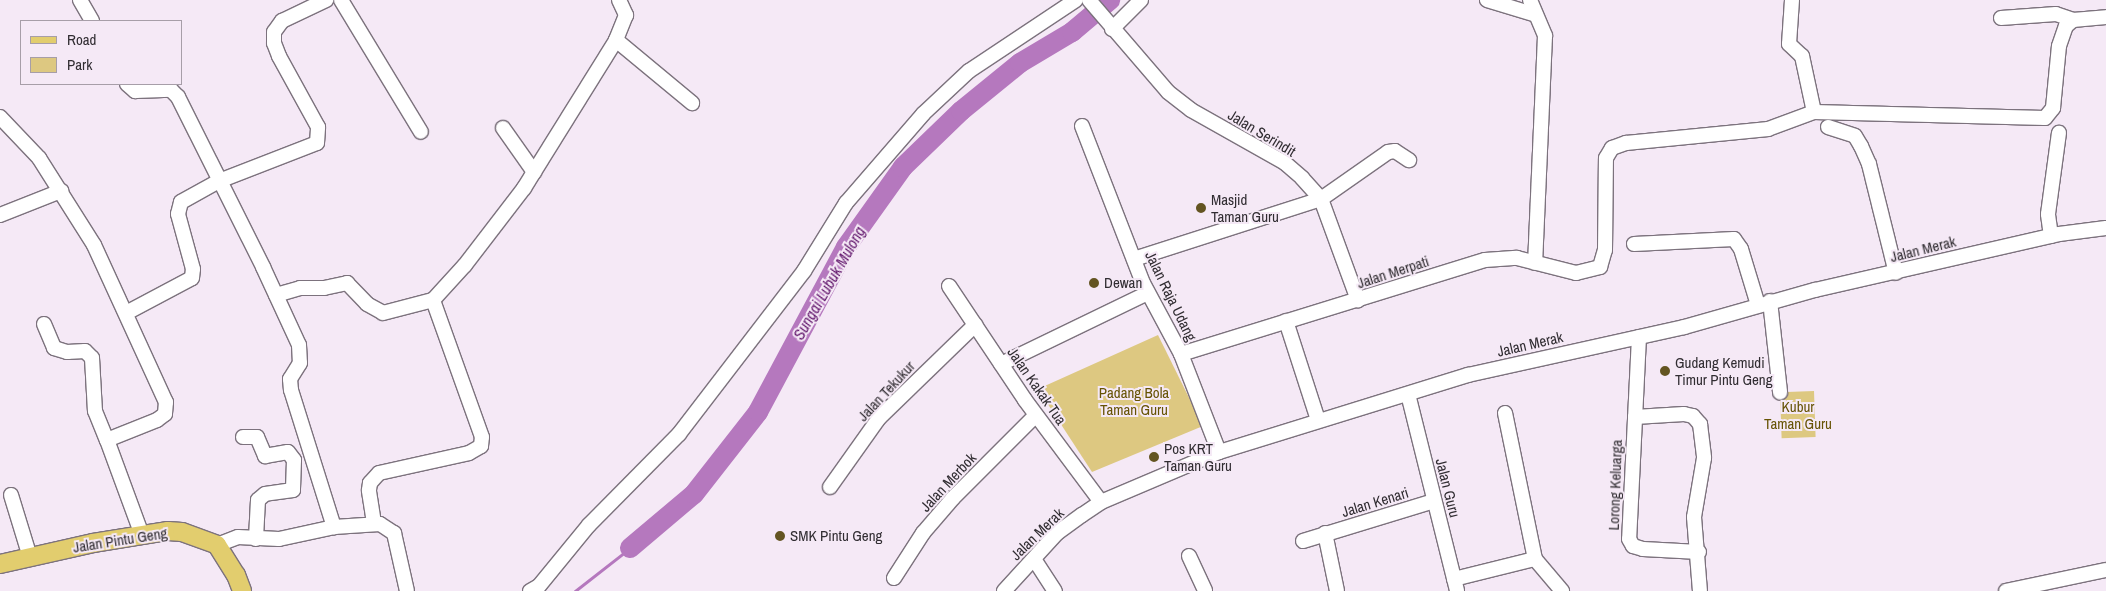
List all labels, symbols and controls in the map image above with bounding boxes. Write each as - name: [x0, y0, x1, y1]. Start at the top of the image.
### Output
- legend: [20, 20, 182, 85]
- text: Road: [67, 29, 96, 50]
- text: Park: [67, 54, 92, 75]
- street label: Jalan Serindit: [1225, 106, 1299, 160]
- place label: Masjid Taman Guru: [1211, 190, 1279, 225]
- marker: Masjid Taman Guru: [1195, 202, 1207, 214]
- water label: Sungai Lubuk Mulong: [789, 223, 869, 343]
- street label: Jalan Merak: [1888, 232, 1958, 266]
- street label: Jalan Raja Udang: [1141, 248, 1201, 344]
- street label: Jalan Merpati: [1355, 252, 1431, 292]
- place label: Dewan: [1104, 274, 1142, 292]
- marker: Dewan: [1088, 277, 1100, 289]
- street label: Jalan Merak: [1495, 328, 1565, 360]
- street label: Jalan Kakak Tua: [1004, 344, 1070, 428]
- place label: Gudang Kemudi Timur Pintu Geng: [1675, 353, 1772, 388]
- street label: Jalan Tekukur: [854, 357, 918, 425]
- marker: Gudang Kemudi Timur Pintu Geng: [1659, 365, 1671, 377]
- park label: Padang Bola Taman Guru: [1099, 383, 1169, 418]
- park label: Kubur Taman Guru: [1764, 397, 1832, 432]
- place label: Pos KRT Taman Guru: [1164, 439, 1232, 474]
- street label: Lorong Keluarga: [1604, 439, 1626, 531]
- street label: Jalan Merbok: [916, 449, 980, 515]
- marker: Pos KRT Taman Guru: [1148, 451, 1160, 463]
- street label: Jalan Guru: [1432, 457, 1464, 519]
- street label: Jalan Kenari: [1339, 483, 1411, 521]
- street label: Jalan Merak: [1007, 504, 1067, 564]
- street label: Jalan Pintu Geng: [72, 524, 168, 556]
- place label: SMK Pintu Geng: [790, 527, 882, 545]
- marker: SMK Pintu Geng: [774, 530, 786, 542]

